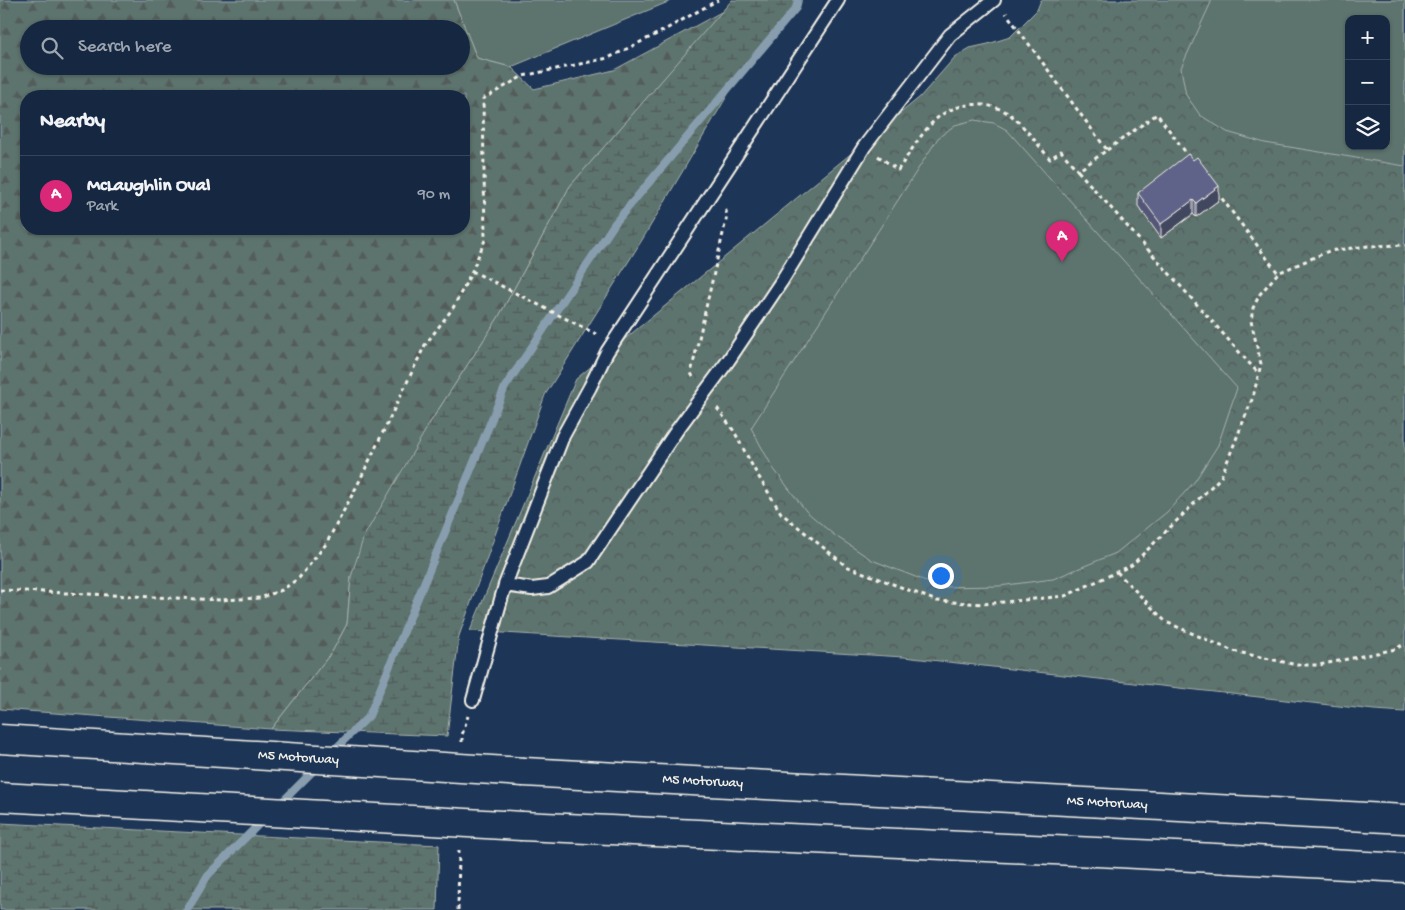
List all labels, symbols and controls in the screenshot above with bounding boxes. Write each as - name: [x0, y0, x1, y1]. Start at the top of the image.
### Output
- map controls: [1345, 15, 1390, 150]
- button: +: [1345, 15, 1390, 60]
- search box: [20, 20, 470, 75]
- icon: search: [38, 34, 66, 62]
- text: Search here: [78, 36, 172, 59]
- button: −: [1345, 60, 1390, 105]
- button: layers: [1345, 105, 1390, 150]
- text: Nearby: [40, 110, 105, 135]
- text: McLaughlin Oval: [87, 175, 210, 198]
- text: A: [51, 186, 61, 205]
- text: 90 m: [418, 186, 450, 205]
- text: Park: [87, 198, 118, 217]
- pin: A: [1046, 221, 1078, 262]
- your location: [928, 563, 954, 589]
- street label: M5 Motorway: [257, 747, 339, 769]
- street label: M5 Motorway: [662, 771, 744, 792]
- street label: M5 Motorway: [1066, 792, 1148, 814]

